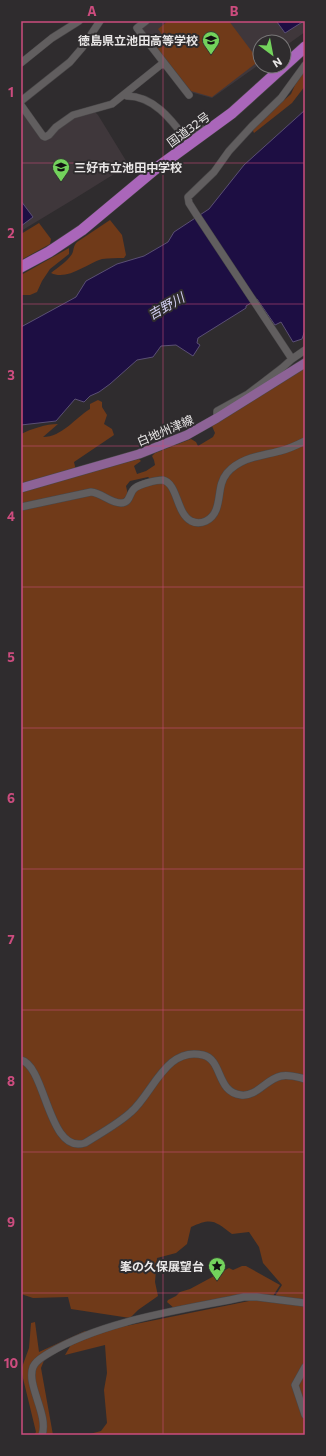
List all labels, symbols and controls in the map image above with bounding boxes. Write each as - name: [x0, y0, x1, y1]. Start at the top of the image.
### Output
- text: A: [87, 3, 97, 19]
- text: B: [230, 3, 239, 19]
- school or university icon: 徳島県立池田高等学校: [201, 30, 221, 55]
- place label: 徳島県立池田高等学校: [78, 33, 198, 47]
- north arrow: [252, 34, 292, 74]
- text: N: [271, 55, 285, 71]
- text: 1: [8, 84, 14, 100]
- street label: 国道32号: [164, 109, 212, 149]
- school or university icon: 三好市立池田中学校: [51, 157, 71, 182]
- place label: 三好市立池田中学校: [74, 160, 182, 174]
- text: 2: [7, 225, 15, 241]
- water label: 吉野川: [145, 288, 189, 323]
- text: 3: [7, 367, 15, 383]
- street label: 白地州津線: [135, 412, 195, 448]
- text: 4: [7, 508, 15, 524]
- text: 5: [7, 649, 15, 665]
- text: 6: [7, 790, 15, 806]
- text: 7: [7, 931, 15, 947]
- text: 8: [7, 1073, 15, 1089]
- text: 9: [7, 1214, 15, 1230]
- place icon: 峯の久保展望台: [207, 1256, 227, 1281]
- place label: 峯の久保展望台: [120, 1259, 204, 1273]
- text: 10: [4, 1355, 19, 1371]

